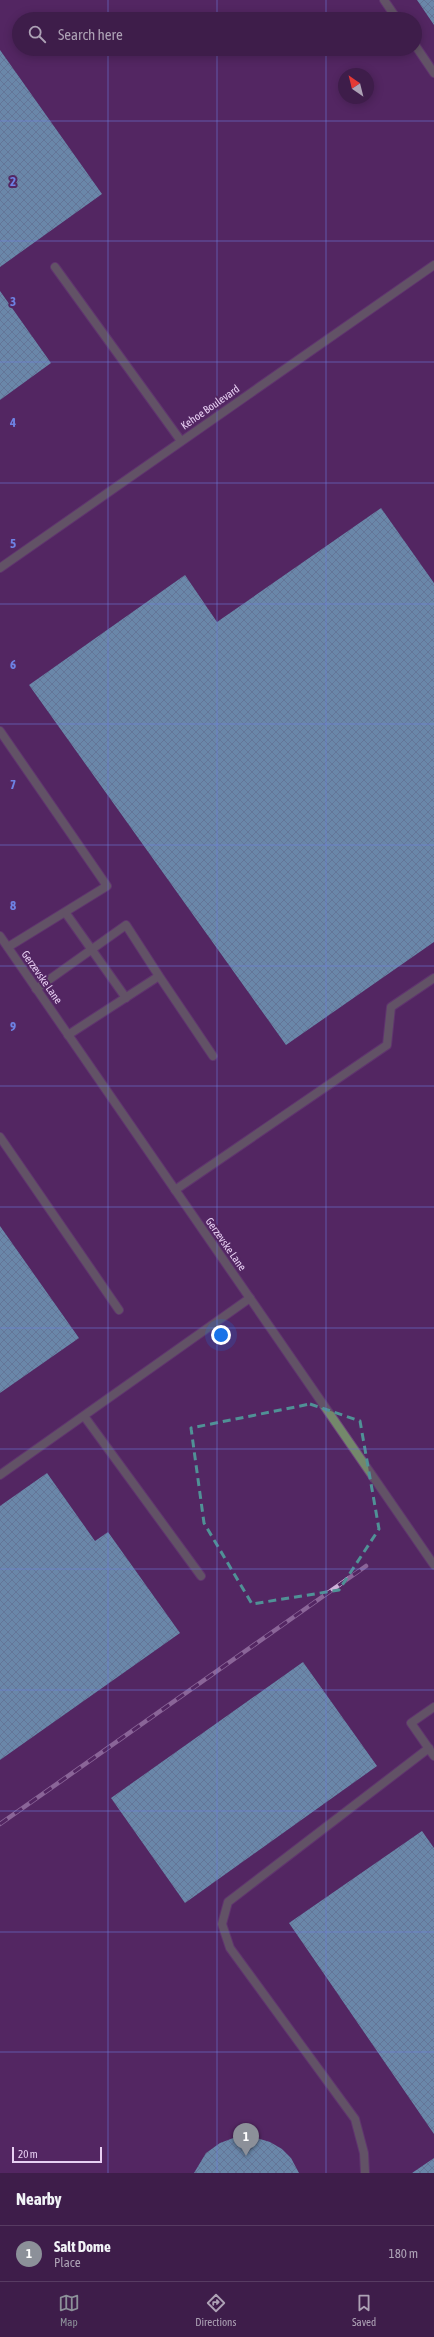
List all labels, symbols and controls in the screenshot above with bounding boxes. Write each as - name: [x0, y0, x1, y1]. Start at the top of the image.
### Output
- search box: [12, 12, 422, 56]
- icon: search: [26, 23, 48, 45]
- text: Search here: [58, 26, 123, 43]
- north arrow: [338, 68, 374, 104]
- text: 2: [10, 174, 16, 189]
- text: 3: [10, 294, 16, 309]
- street label: Kehoe Boulevard: [178, 382, 242, 432]
- text: 4: [9, 415, 16, 430]
- text: 5: [10, 536, 16, 551]
- text: 6: [10, 657, 16, 672]
- text: 7: [10, 777, 16, 792]
- text: 8: [10, 898, 16, 913]
- street label: Gerzevske Lane: [19, 948, 65, 1006]
- text: 9: [10, 1019, 16, 1034]
- street label: Gerzevske Lane: [203, 1215, 249, 1273]
- your location: [211, 1325, 231, 1345]
- pin: 1: [233, 2123, 259, 2156]
- scale bar: [12, 2145, 102, 2164]
- text: 20 m: [18, 2148, 38, 2160]
- text: Nearby: [16, 2189, 62, 2209]
- text: Salt Dome: [54, 2238, 111, 2255]
- text: 1: [26, 2246, 32, 2261]
- text: 180 m: [389, 2246, 418, 2261]
- text: Place: [54, 2255, 81, 2270]
- tab: Map: [58, 2292, 80, 2328]
- tab: Directions: [195, 2292, 236, 2328]
- tab: Saved: [352, 2292, 376, 2328]

